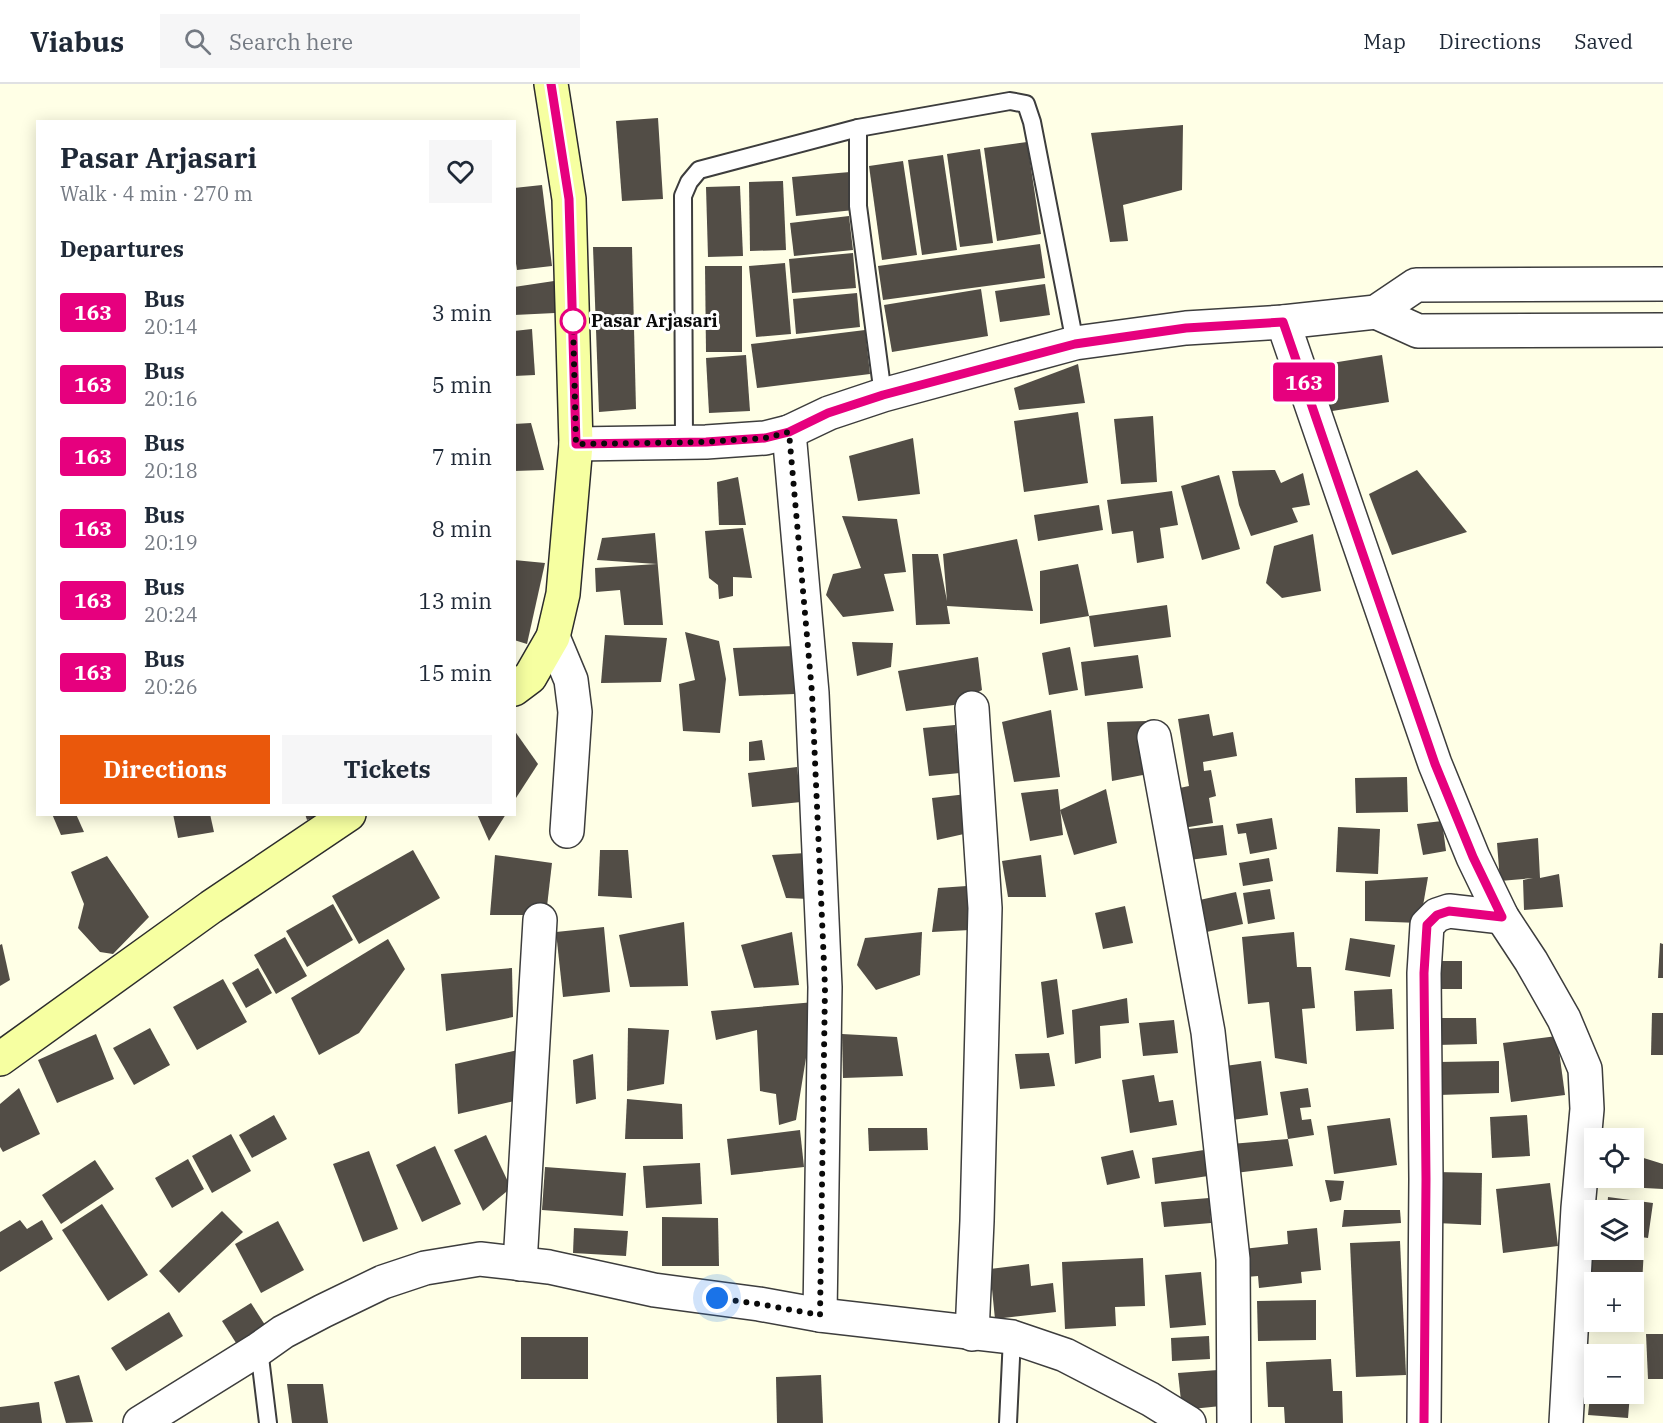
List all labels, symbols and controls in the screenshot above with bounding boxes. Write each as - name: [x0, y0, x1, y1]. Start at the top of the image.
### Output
- search box: [160, 14, 580, 68]
- text: Viabus: [30, 23, 124, 60]
- icon: search: [181, 25, 214, 58]
- text: Search here: [229, 27, 353, 56]
- text: Map: [1363, 27, 1406, 55]
- text: Directions: [1439, 27, 1541, 55]
- text: Saved: [1574, 27, 1633, 55]
- text: Pasar Arjasari: [60, 139, 257, 176]
- button: heart: [429, 140, 492, 203]
- text: Walk · 4 min · 270 m: [60, 180, 253, 207]
- text: Departures: [60, 234, 184, 263]
- text: Bus: [144, 284, 185, 313]
- text: 163: [74, 298, 112, 326]
- text: 3 min: [432, 298, 492, 327]
- marker: Pasar Arjasari: [560, 308, 586, 334]
- place label: Pasar Arjasari: [591, 309, 718, 332]
- text: 20:14: [144, 313, 198, 340]
- text: Bus: [144, 356, 185, 385]
- line badge: 163: [1270, 362, 1338, 402]
- text: 163: [1285, 368, 1323, 396]
- text: 163: [74, 370, 112, 398]
- text: 5 min: [432, 370, 492, 399]
- text: 20:16: [144, 385, 198, 412]
- text: Bus: [144, 428, 185, 457]
- text: 163: [74, 442, 112, 470]
- text: 7 min: [432, 442, 492, 471]
- text: 20:18: [144, 457, 198, 484]
- text: Bus: [144, 500, 185, 529]
- text: 163: [74, 514, 112, 542]
- text: 8 min: [432, 514, 492, 543]
- text: 20:19: [144, 529, 198, 556]
- text: Bus: [144, 572, 185, 601]
- text: 163: [74, 586, 112, 614]
- text: 13 min: [419, 586, 492, 615]
- text: 20:24: [144, 601, 198, 628]
- text: Bus: [144, 644, 185, 673]
- text: 163: [74, 658, 112, 686]
- text: 15 min: [419, 658, 492, 687]
- text: 20:26: [144, 673, 198, 700]
- button: Directions: [60, 735, 270, 804]
- button: Tickets: [282, 735, 492, 804]
- map controls: [1584, 1128, 1644, 1404]
- button: locate: [1584, 1128, 1644, 1188]
- button: layers: [1584, 1200, 1644, 1260]
- button: +: [1584, 1272, 1644, 1332]
- your location: [702, 1283, 732, 1313]
- button: −: [1584, 1344, 1644, 1404]

